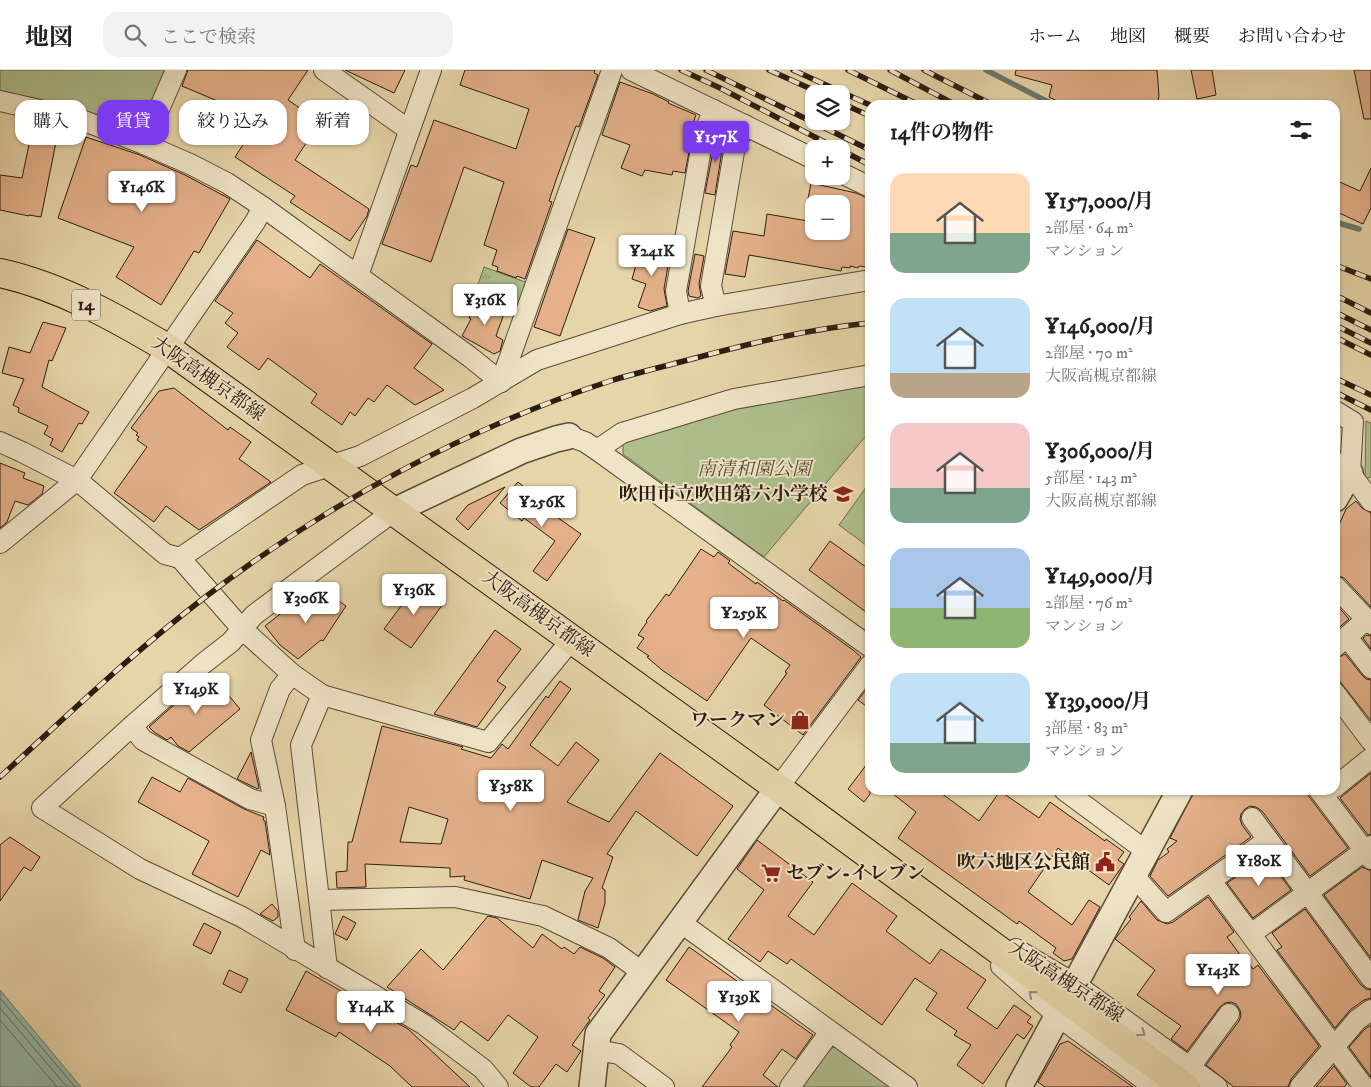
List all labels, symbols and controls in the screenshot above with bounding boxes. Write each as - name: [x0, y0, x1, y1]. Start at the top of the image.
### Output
- search box: [103, 12, 453, 57]
- icon: search: [121, 21, 149, 49]
- text: 地図: [25, 23, 73, 53]
- text: ここで検索: [161, 26, 256, 49]
- text: ホーム: [1028, 26, 1082, 48]
- text: 地図: [1110, 26, 1146, 48]
- text: 概要: [1174, 26, 1210, 48]
- text: お問い合わせ: [1238, 26, 1346, 48]
- map controls: [805, 85, 850, 240]
- button: layers: [805, 85, 850, 130]
- chip: 購入: [15, 100, 87, 145]
- chip: 賃貸: [97, 100, 169, 145]
- chip: 絞り込み: [179, 100, 287, 145]
- chip: 新着: [297, 100, 369, 145]
- icon: filters: [1287, 116, 1315, 144]
- text: 14件の物件: [890, 120, 994, 146]
- pin: ¥157K: [681, 121, 751, 163]
- text: ¥157K: [694, 127, 738, 147]
- button: +: [805, 140, 850, 185]
- pin: ¥146K: [107, 170, 177, 213]
- text: ¥146K: [119, 177, 165, 197]
- text: ¥157,000/月: [1045, 189, 1154, 215]
- icon: home: [930, 193, 990, 253]
- button: −: [805, 195, 850, 240]
- text: 2部屋 · 64 m²: [1045, 218, 1133, 238]
- pin: ¥241K: [617, 234, 687, 277]
- text: ¥241K: [630, 241, 674, 261]
- text: マンション: [1045, 241, 1124, 261]
- pin: ¥316K: [450, 284, 520, 326]
- road number: 14: [72, 290, 100, 320]
- text: ¥316K: [464, 290, 506, 310]
- text: ¥146,000/月: [1045, 314, 1156, 340]
- icon: home: [930, 318, 990, 378]
- street label: 大阪高槻京都線: [147, 331, 269, 427]
- text: 2部屋 · 70 m²: [1045, 343, 1133, 363]
- text: 大阪高槻京都線: [1045, 366, 1157, 386]
- text: ¥306,000/月: [1045, 439, 1155, 465]
- icon: home: [930, 443, 990, 503]
- park label: 南清和園公園: [697, 458, 814, 481]
- text: 5部屋 · 143 m²: [1045, 468, 1137, 488]
- place label: 吹田市立吹田第六小学校: [619, 483, 828, 506]
- school or university icon: 吹田市立吹田第六小学校: [832, 483, 854, 505]
- pin: ¥256K: [507, 486, 577, 528]
- text: 大阪高槻京都線: [1045, 491, 1157, 511]
- text: ¥256K: [519, 492, 565, 512]
- text: ¥149,000/月: [1045, 564, 1156, 590]
- street label: 大阪高槻京都線: [477, 566, 599, 662]
- icon: home: [930, 568, 990, 628]
- pin: ¥136K: [379, 574, 449, 616]
- text: ¥136K: [393, 580, 435, 600]
- pin: ¥306K: [271, 582, 341, 624]
- text: ¥306K: [284, 588, 328, 608]
- text: 2部屋 · 76 m²: [1045, 593, 1132, 613]
- pin: ¥259K: [709, 596, 779, 639]
- text: ¥259K: [721, 603, 767, 623]
- text: マンション: [1045, 616, 1124, 636]
- pin: ¥149K: [161, 672, 231, 715]
- text: ¥149K: [173, 679, 219, 699]
- text: ¥139,000/月: [1045, 689, 1151, 715]
- icon: home: [930, 693, 990, 753]
- place label: ワークマン: [690, 709, 785, 732]
- shop icon: ワークマン: [789, 709, 811, 731]
- text: 3部屋 · 83 m²: [1045, 718, 1128, 738]
- text: マンション: [1045, 741, 1124, 761]
- pin: ¥358K: [476, 770, 546, 812]
- text: ¥358K: [489, 776, 533, 796]
- pin: ¥180K: [1224, 844, 1294, 887]
- place label: 吹六地区公民館: [957, 851, 1090, 874]
- public building icon: 吹六地区公民館: [1094, 851, 1116, 873]
- text: ¥180K: [1237, 851, 1281, 871]
- supermarket icon: セブン-イレブン: [760, 862, 782, 884]
- place label: セブン-イレブン: [786, 862, 925, 885]
- street label: 大阪高槻京都線: [1004, 936, 1128, 1028]
- pin: ¥143K: [1183, 954, 1253, 996]
- text: ¥143K: [1196, 960, 1240, 980]
- pin: ¥139K: [704, 980, 774, 1023]
- text: ¥139K: [718, 987, 760, 1007]
- pin: ¥144K: [336, 990, 406, 1033]
- one-way arrow: [1029, 990, 1038, 999]
- text: ¥144K: [348, 997, 394, 1017]
- one-way arrow: [1136, 1027, 1146, 1036]

